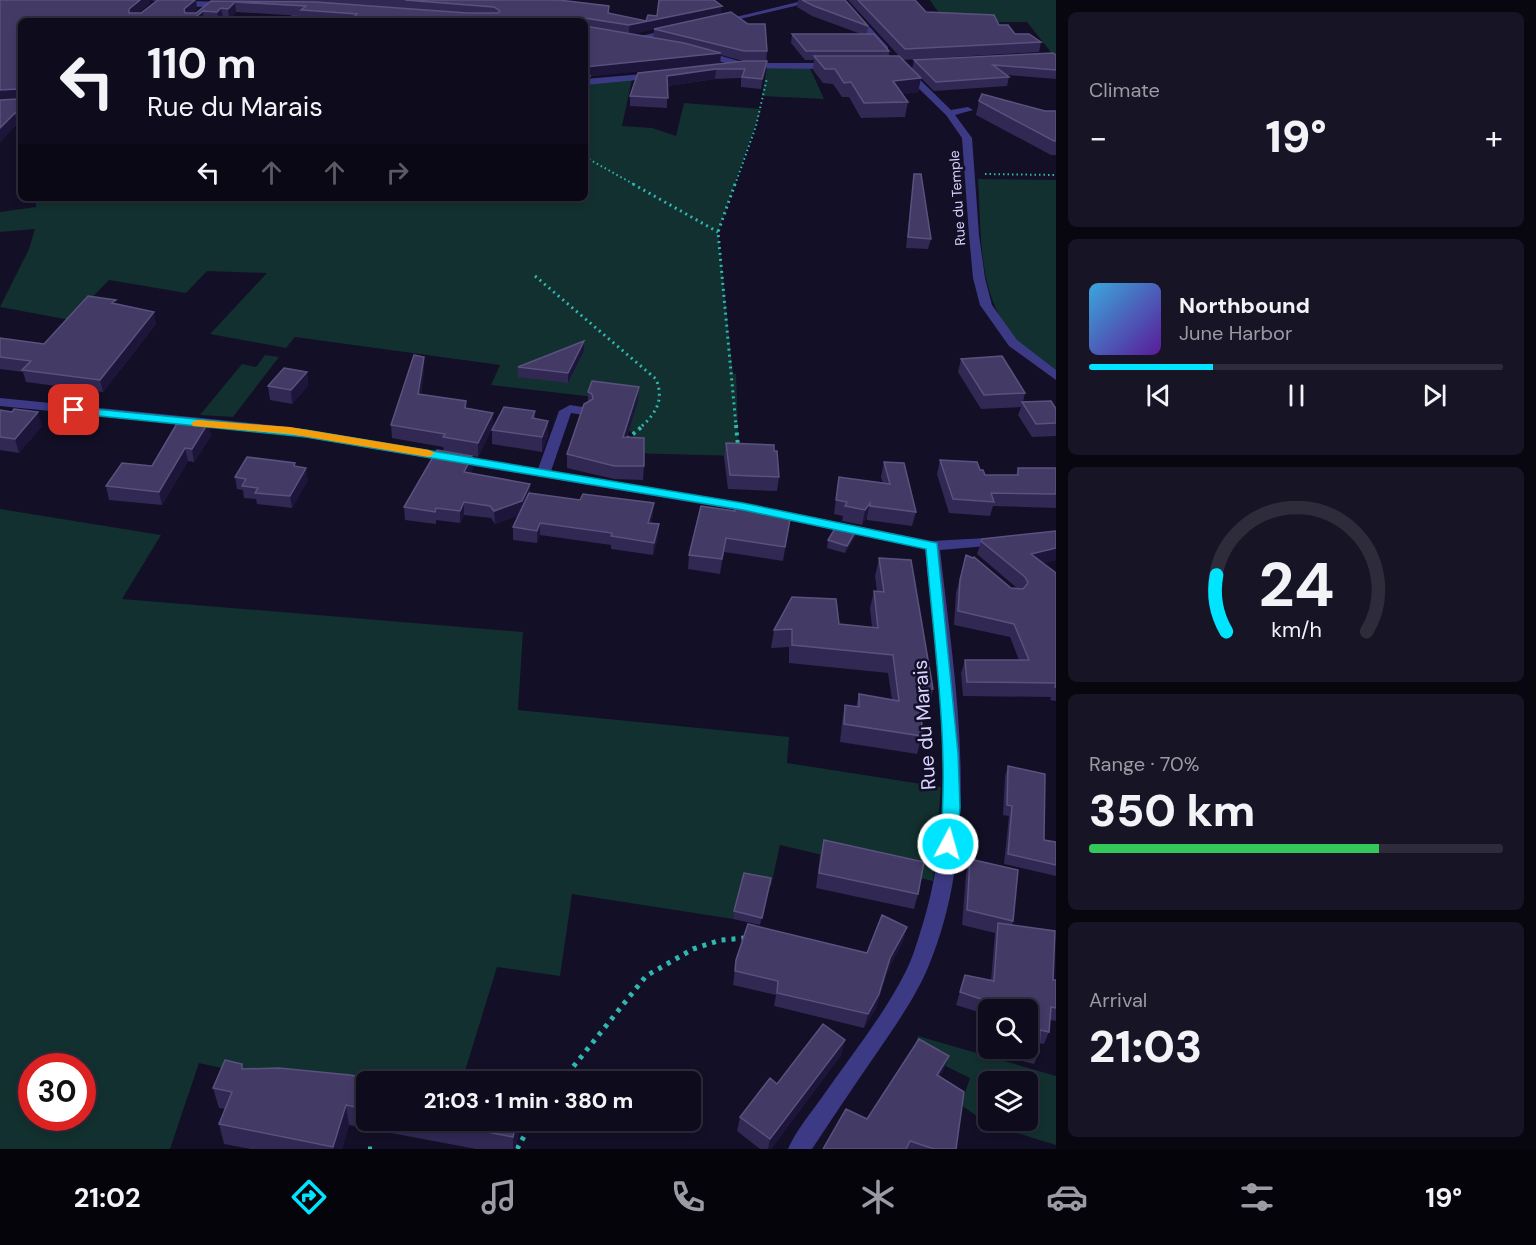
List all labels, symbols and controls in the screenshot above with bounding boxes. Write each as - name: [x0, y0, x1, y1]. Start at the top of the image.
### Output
- text: 110 m: [147, 36, 257, 91]
- icon: left: [48, 42, 126, 120]
- text: Climate: [1089, 77, 1160, 103]
- text: Rue du Marais: [147, 89, 323, 124]
- text: 19°: [1265, 107, 1327, 166]
- text: −: [1089, 116, 1107, 159]
- text: +: [1485, 116, 1503, 159]
- street label: Rue du Temple: [945, 150, 969, 246]
- icon: left: [192, 156, 225, 189]
- icon: ahead: [255, 156, 288, 189]
- icon: ahead: [318, 156, 351, 189]
- icon: right: [381, 156, 414, 189]
- text: Northbound: [1179, 291, 1310, 320]
- text: June Harbor: [1179, 320, 1292, 346]
- icon: previous: [1142, 379, 1175, 412]
- icon: pause: [1280, 379, 1313, 412]
- icon: next: [1418, 379, 1451, 412]
- pin: [48, 384, 99, 435]
- icon: arrive: [57, 393, 90, 426]
- text: 24: [1258, 544, 1334, 625]
- text: km/h: [1271, 616, 1321, 644]
- street label: Rue du Marais: [906, 659, 942, 791]
- text: Range · 70%: [1089, 751, 1199, 777]
- text: 350 km: [1089, 781, 1255, 840]
- position arrow: [916, 812, 980, 876]
- text: Arrival: [1089, 987, 1147, 1013]
- map controls: [978, 999, 1038, 1131]
- button: search: [978, 999, 1038, 1059]
- text: 21:03: [1089, 1017, 1202, 1076]
- speed limit sign: 30: [18, 1053, 96, 1131]
- button: layers: [978, 1071, 1038, 1131]
- text: 21:03 · 1 min · 380 m: [424, 1086, 633, 1115]
- icon: directions: [288, 1176, 330, 1218]
- icon: music: [478, 1176, 520, 1218]
- icon: phone: [667, 1176, 709, 1218]
- icon: climate: [857, 1176, 899, 1218]
- icon: car: [1046, 1176, 1088, 1218]
- icon: filters: [1236, 1176, 1278, 1218]
- text: 21:02: [74, 1180, 141, 1215]
- text: 19°: [1425, 1180, 1462, 1215]

